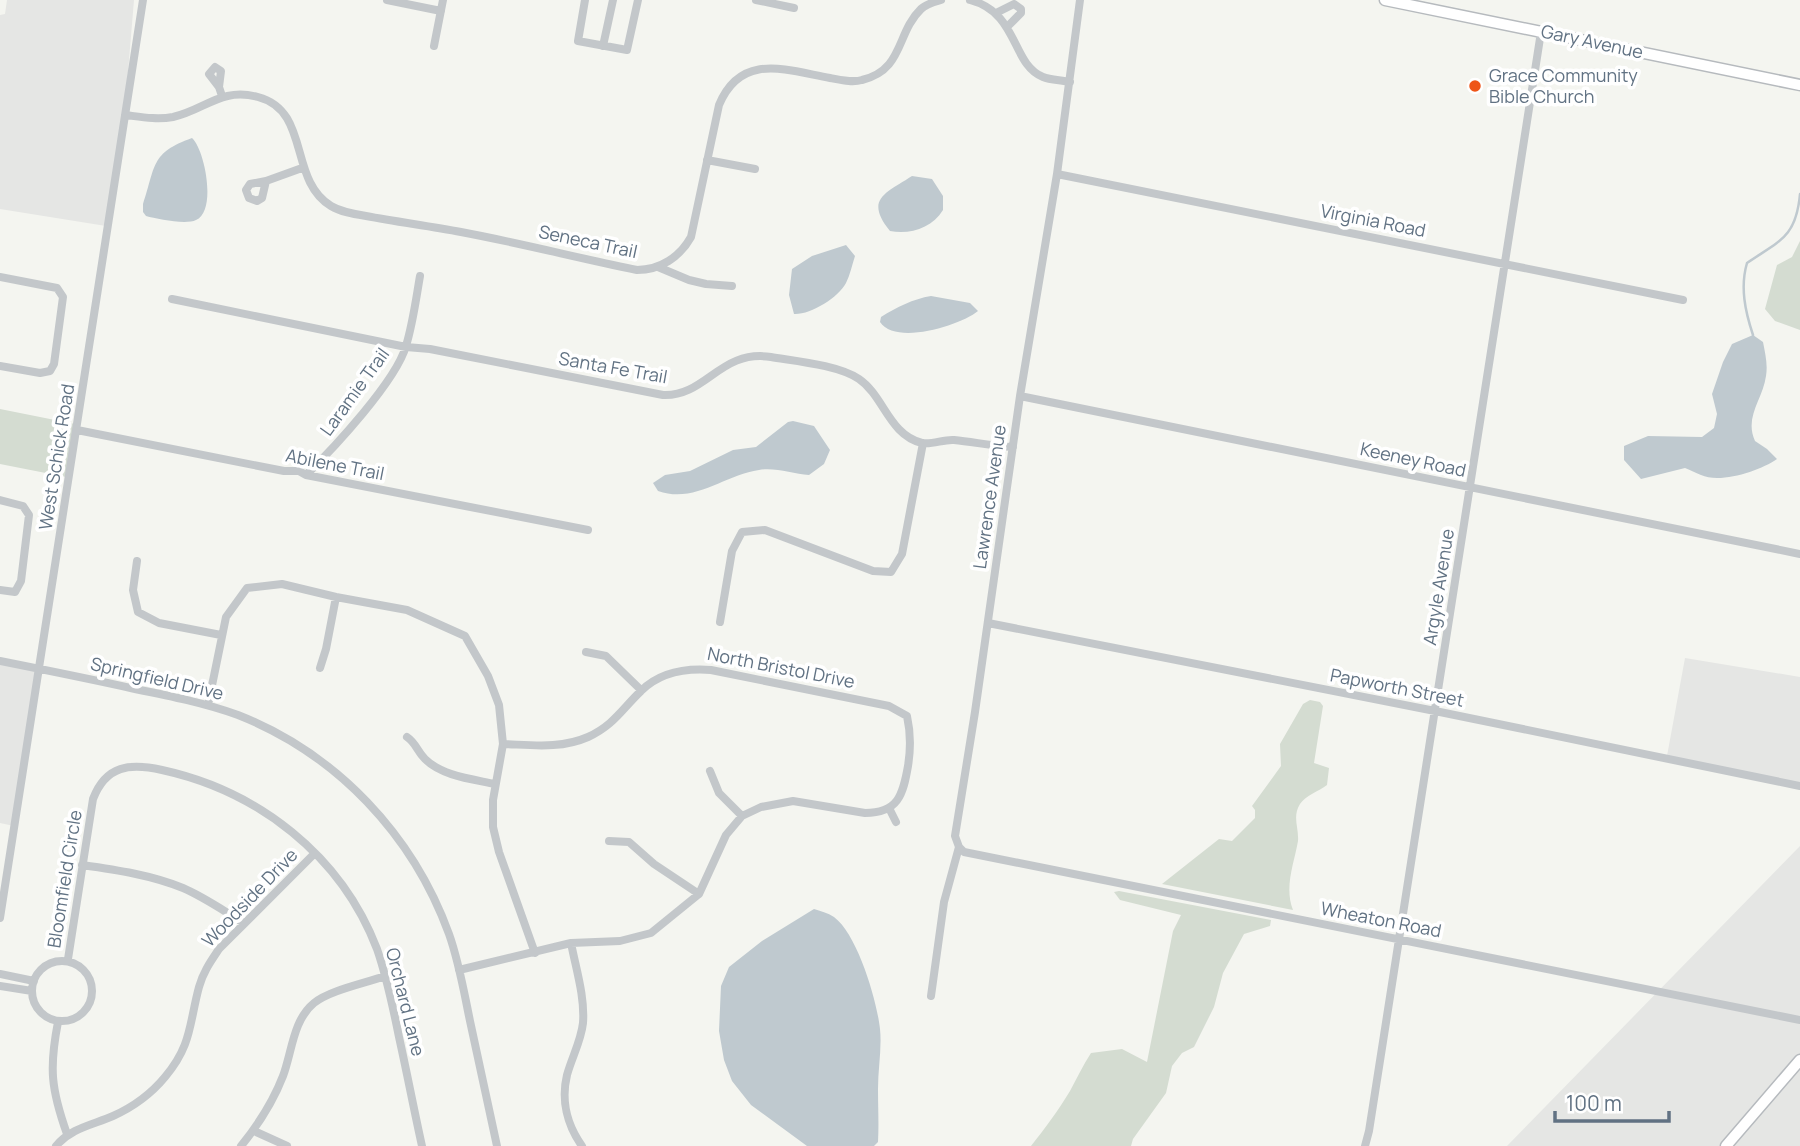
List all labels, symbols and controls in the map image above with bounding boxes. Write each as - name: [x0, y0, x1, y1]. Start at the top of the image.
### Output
- street label: Gary Avenue: [1539, 18, 1645, 64]
- place label: Grace Community Bible Church: [1489, 63, 1638, 108]
- marker: Grace Community Bible Church: [1467, 78, 1483, 94]
- street label: Virginia Road: [1318, 198, 1428, 242]
- street label: Seneca Trail: [537, 219, 640, 263]
- street label: Laramie Trail: [314, 343, 394, 440]
- street label: Santa Fe Trail: [557, 346, 669, 388]
- street label: West Schick Road: [33, 382, 79, 532]
- street label: Lawrence Avenue: [967, 423, 1011, 570]
- street label: Keeney Road: [1358, 436, 1468, 482]
- street label: Abilene Trail: [284, 443, 386, 485]
- street label: Argyle Avenue: [1417, 527, 1459, 647]
- street label: North Bristol Drive: [706, 641, 857, 693]
- street label: Springfield Drive: [88, 651, 226, 705]
- street label: Papworth Street: [1328, 662, 1466, 712]
- street label: Bloomfield Circle: [41, 808, 87, 950]
- street label: Woodside Drive: [196, 843, 302, 952]
- street label: Wheaton Road: [1319, 896, 1444, 942]
- street label: Orchard Lane: [381, 945, 431, 1058]
- scale bar: [1555, 1080, 1669, 1124]
- text: 100 m: [1566, 1089, 1622, 1117]

